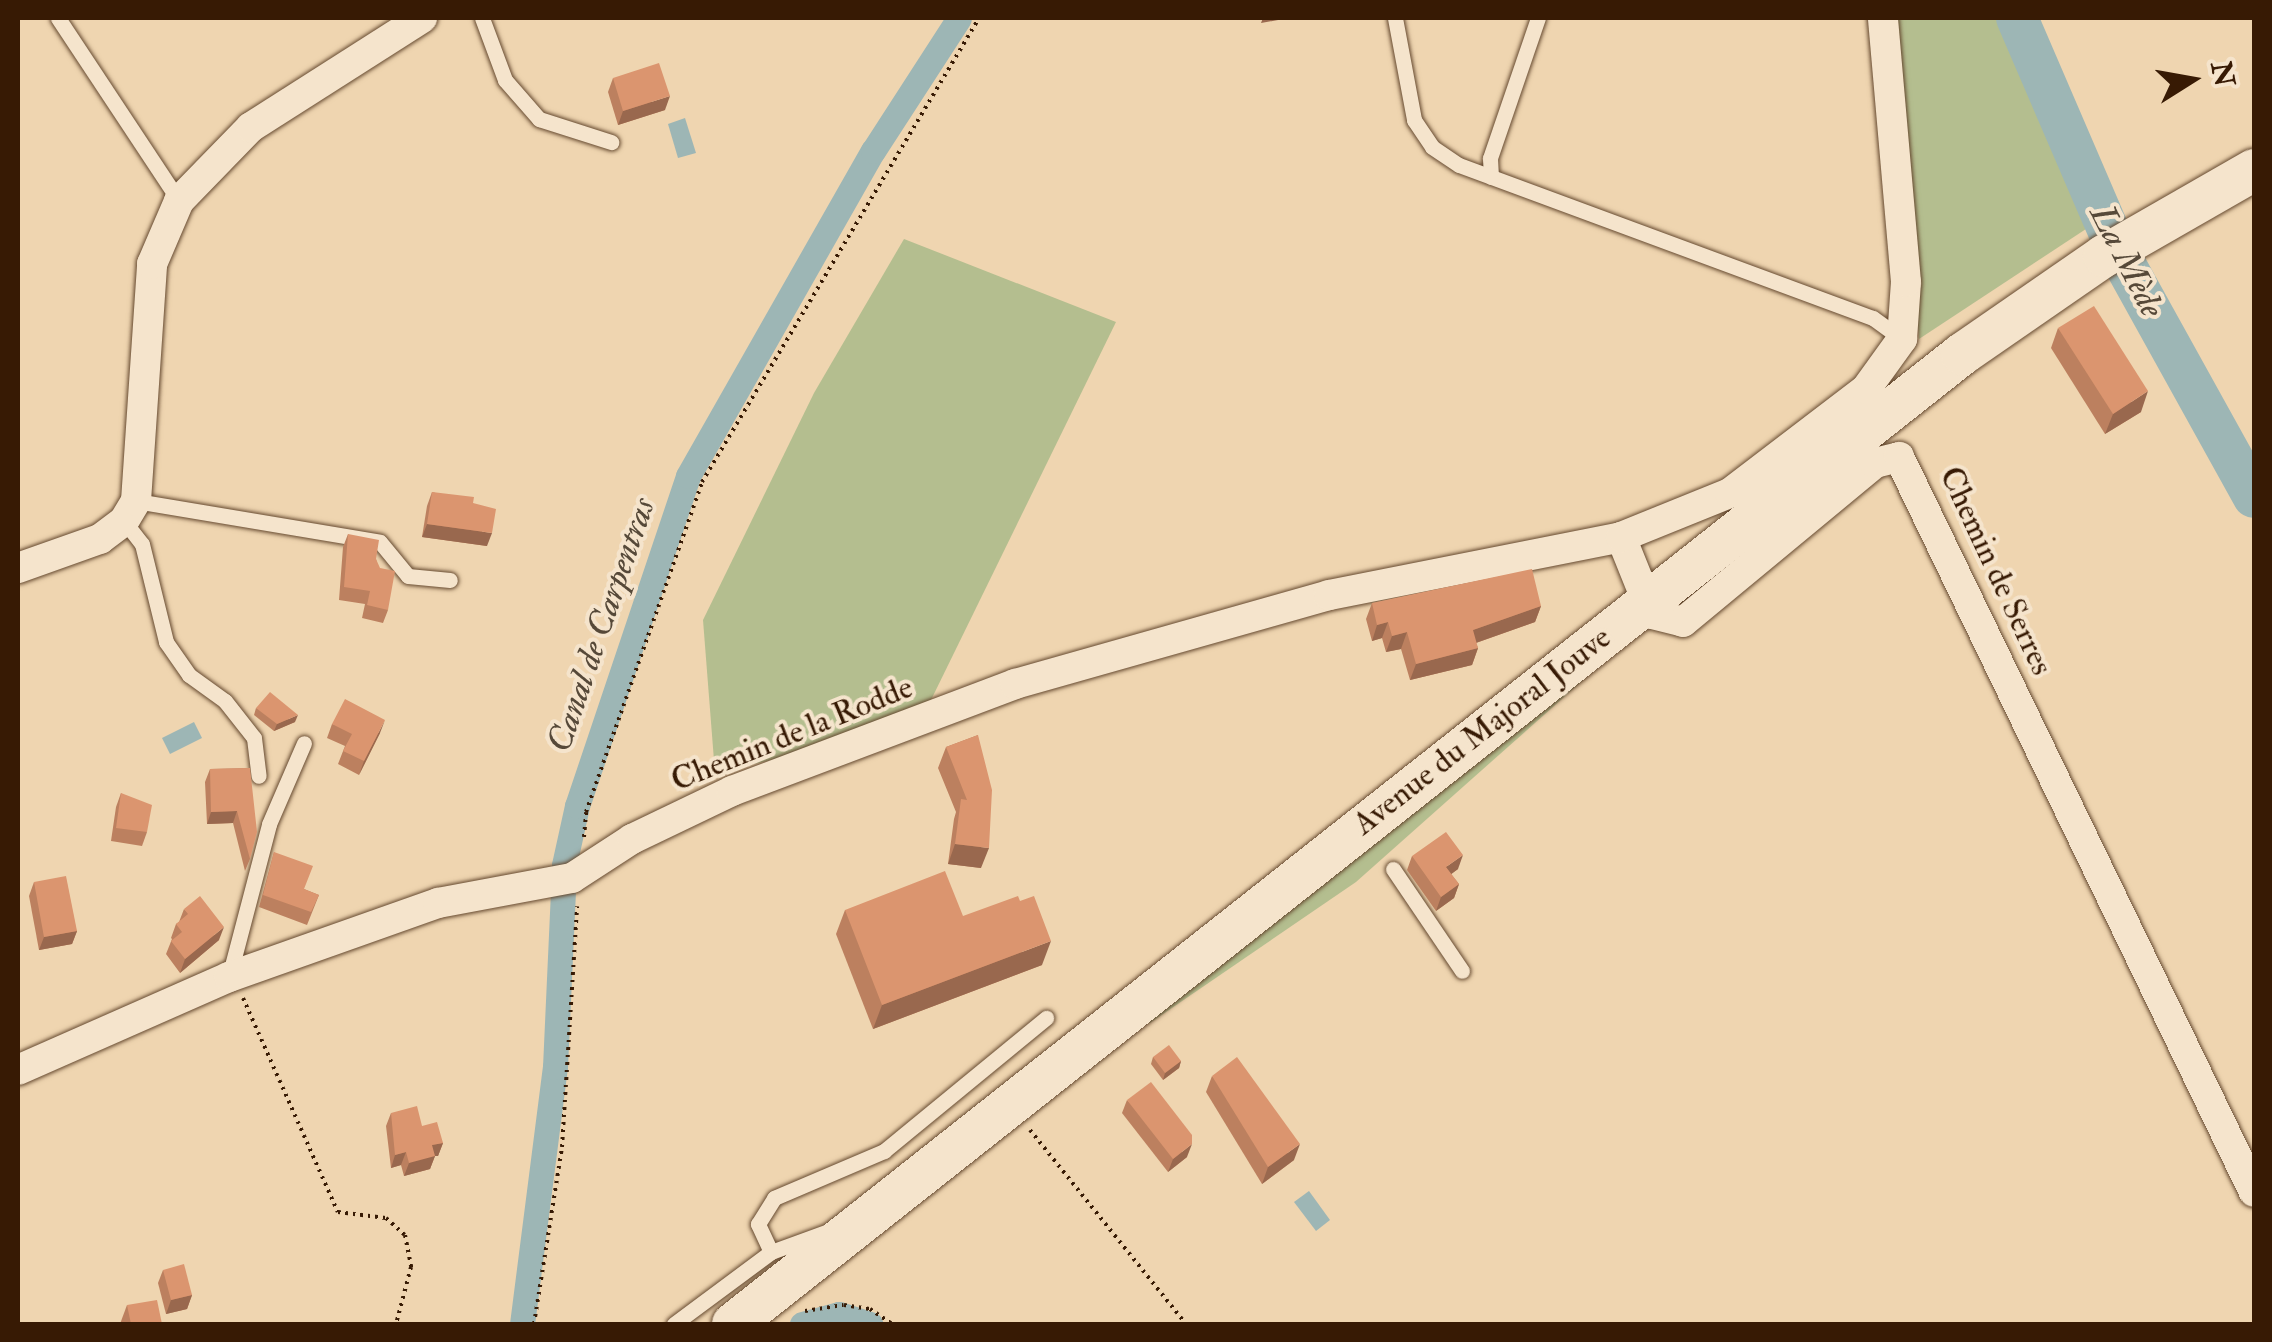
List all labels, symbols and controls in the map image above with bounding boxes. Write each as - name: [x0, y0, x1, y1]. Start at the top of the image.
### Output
- north arrow: [2142, 30, 2242, 130]
- text: N: [2202, 59, 2242, 90]
- water label: La Mède: [2081, 197, 2173, 325]
- street label: Chemin de Serres: [1931, 461, 2061, 681]
- water label: Canal de Carpentras: [538, 492, 664, 758]
- street label: Avenue du Majoral Jouve: [1346, 618, 1618, 844]
- street label: Chemin de la Rodde: [666, 668, 918, 800]

